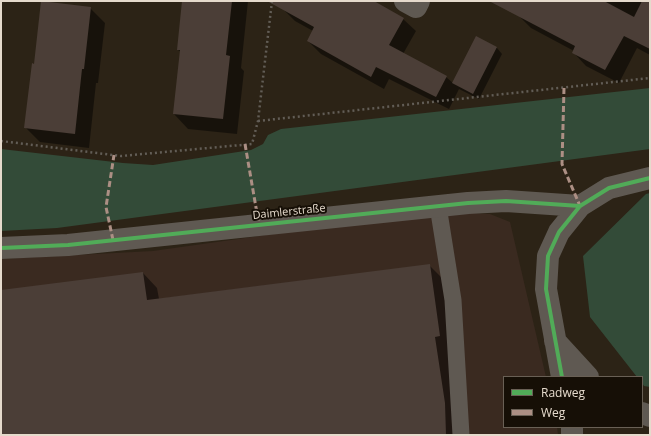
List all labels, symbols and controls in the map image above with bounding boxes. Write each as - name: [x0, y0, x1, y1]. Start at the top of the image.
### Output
- street label: Daimlerstraße: [252, 202, 326, 222]
- legend: [503, 376, 643, 428]
- text: Radweg: [541, 384, 585, 401]
- text: Weg: [541, 404, 565, 421]

